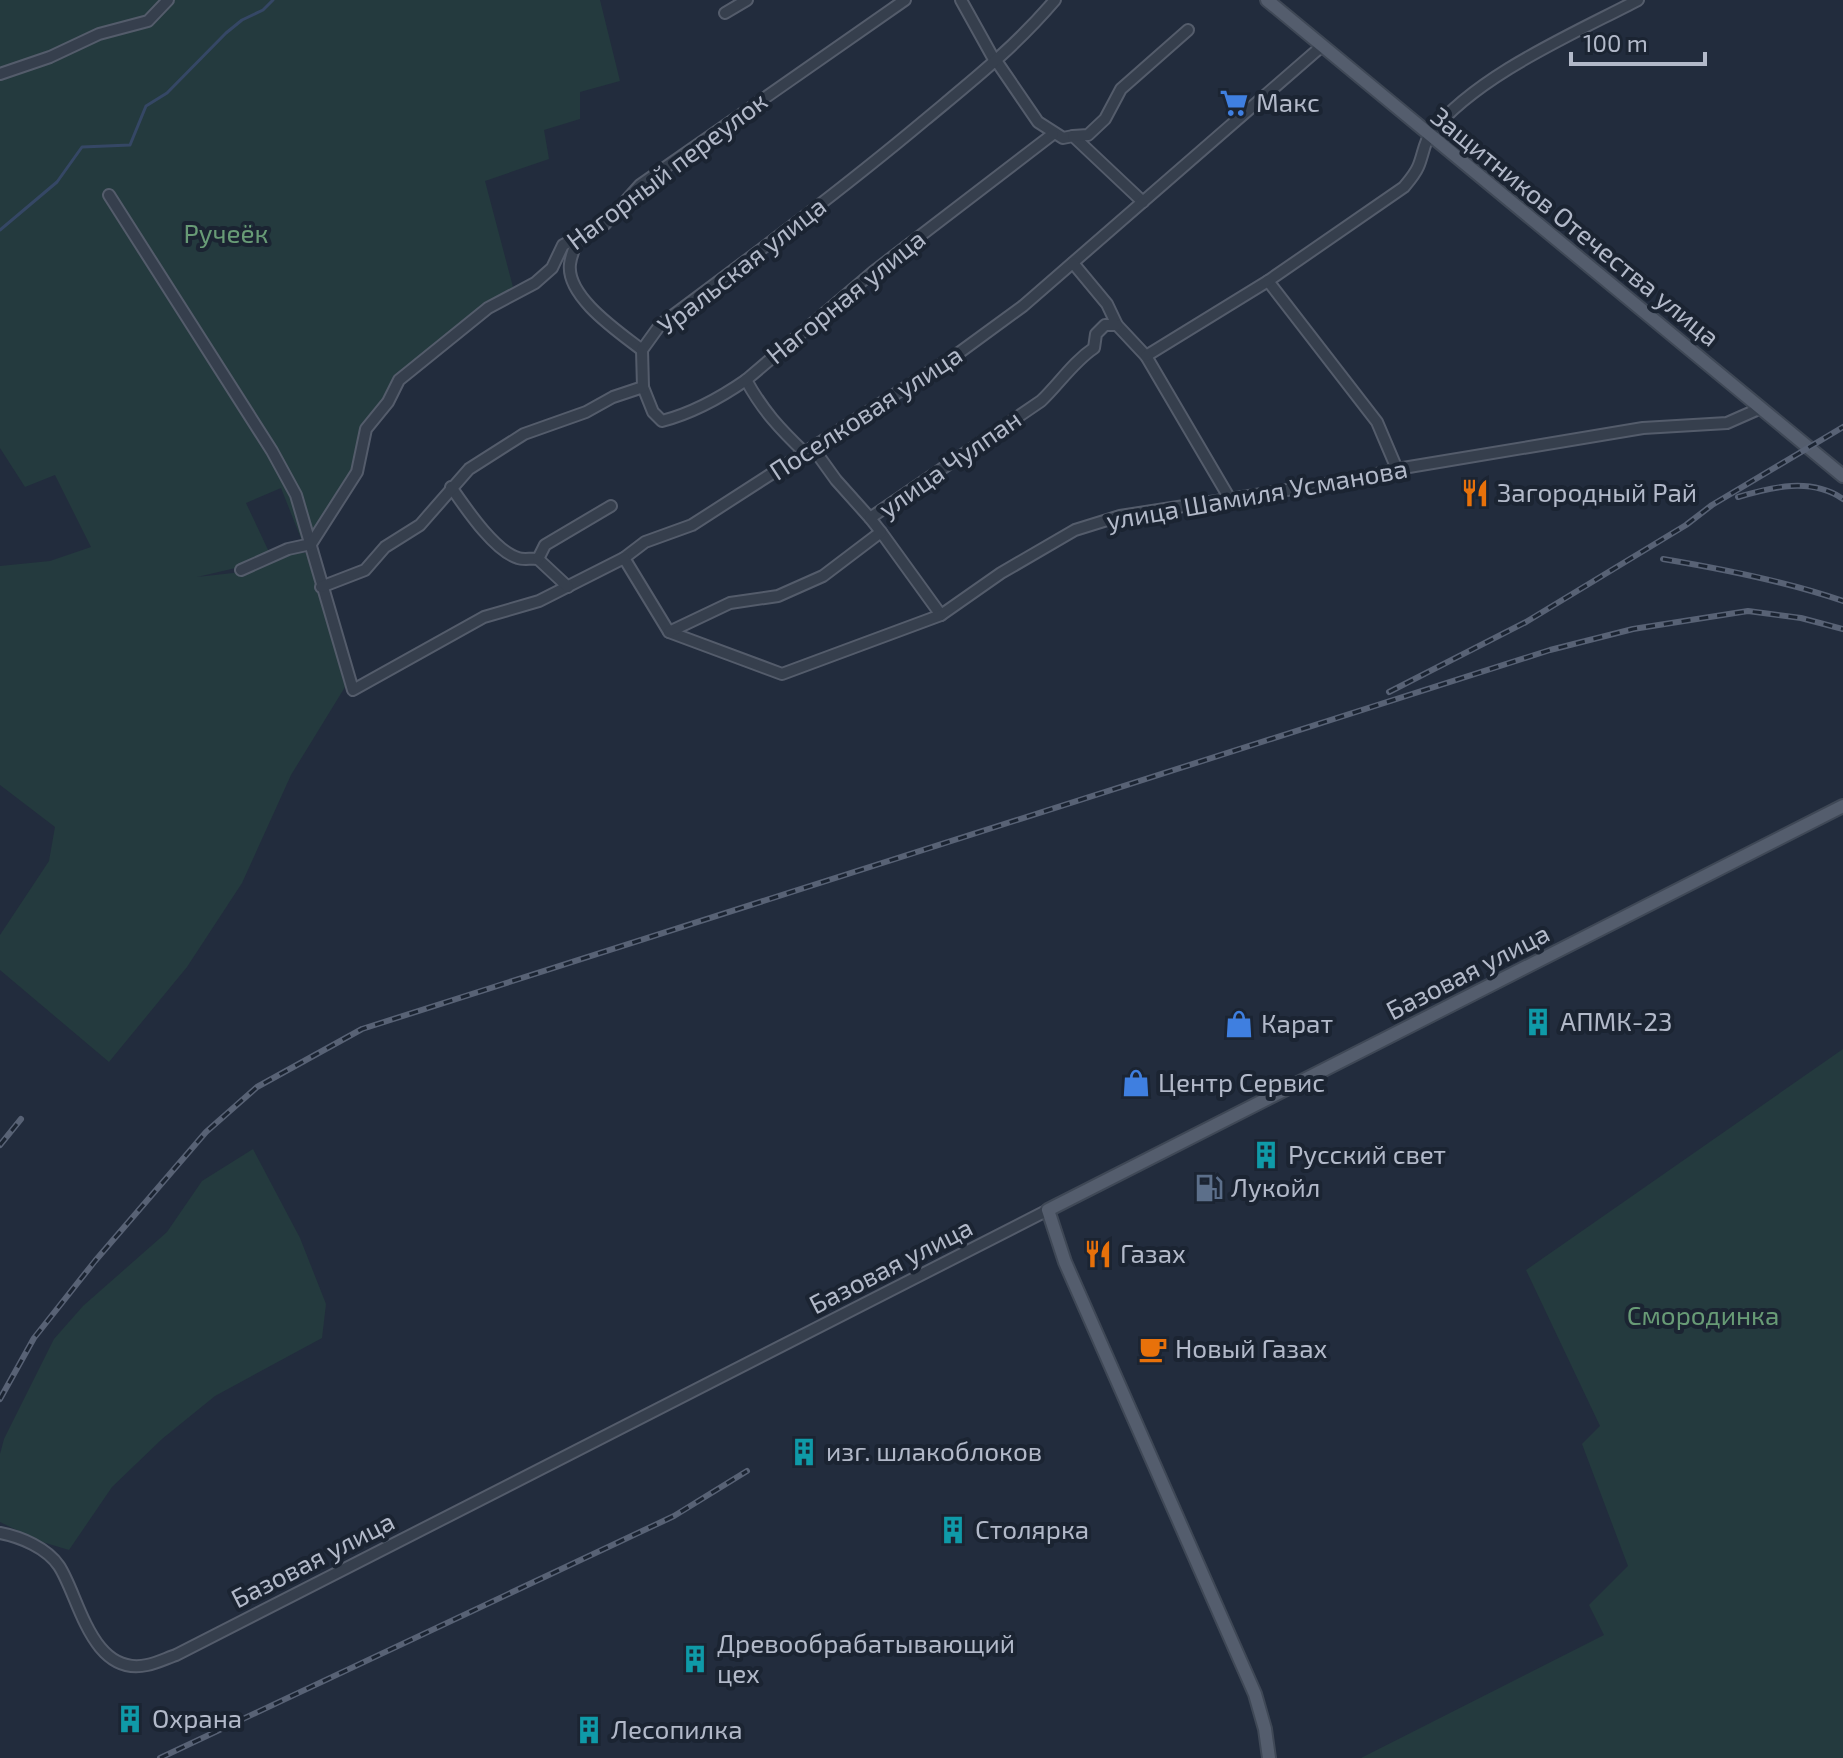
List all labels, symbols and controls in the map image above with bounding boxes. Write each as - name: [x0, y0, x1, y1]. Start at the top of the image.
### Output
- scale bar: [1571, 16, 1705, 66]
- text: 100 m: [1583, 28, 1648, 57]
- street label: Нагорный переулок: [560, 84, 773, 256]
- place label: Макс: [1256, 86, 1320, 117]
- supermarket icon: Макс: [1219, 88, 1249, 118]
- street label: Защитников Отечества улица: [1425, 100, 1726, 353]
- street label: Уральская улица: [651, 189, 832, 341]
- park label: Ручеёк: [183, 217, 269, 249]
- street label: Нагорная улица: [759, 222, 931, 370]
- street label: Поселковая улица: [763, 338, 968, 486]
- street label: улица Чулпан: [872, 402, 1027, 524]
- street label: улица Шамиля Усманова: [1104, 452, 1410, 536]
- place label: Загородный Рай: [1497, 476, 1697, 507]
- restaurant icon: Загородный Рай: [1460, 478, 1490, 508]
- street label: Базовая улица: [1381, 916, 1555, 1026]
- place label: АПМК-23: [1560, 1005, 1672, 1036]
- place label: Карат: [1261, 1007, 1333, 1038]
- building icon: АПМК-23: [1523, 1007, 1553, 1037]
- shop icon: Карат: [1224, 1009, 1254, 1039]
- place label: Центр Сервис: [1158, 1066, 1325, 1097]
- shop icon: Центр Сервис: [1121, 1068, 1151, 1098]
- place label: Русский свет: [1288, 1138, 1446, 1170]
- building icon: Русский свет: [1251, 1140, 1281, 1170]
- place label: Лукойл: [1231, 1171, 1320, 1203]
- fuel station icon: Лукойл: [1194, 1173, 1224, 1203]
- street label: Базовая улица: [804, 1210, 978, 1320]
- place label: Газах: [1120, 1237, 1186, 1268]
- restaurant icon: Газах: [1083, 1239, 1113, 1269]
- park label: Смородинка: [1627, 1299, 1779, 1330]
- place label: Новый Газах: [1175, 1332, 1328, 1363]
- cafe icon: Новый Газах: [1138, 1334, 1168, 1364]
- place label: изг. шлакоблоков: [826, 1435, 1042, 1466]
- building icon: изг. шлакоблоков: [789, 1437, 819, 1467]
- street label: Базовая улица: [226, 1504, 400, 1614]
- place label: Столярка: [975, 1513, 1089, 1544]
- building icon: Столярка: [938, 1515, 968, 1545]
- place label: Древообрабатывающий цех: [717, 1627, 1015, 1688]
- building icon: Древообрабатывающий цех: [680, 1644, 710, 1674]
- place label: Охрана: [152, 1702, 242, 1733]
- building icon: Охрана: [115, 1704, 145, 1734]
- place label: Лесопилка: [611, 1713, 743, 1744]
- building icon: Лесопилка: [574, 1715, 604, 1745]

